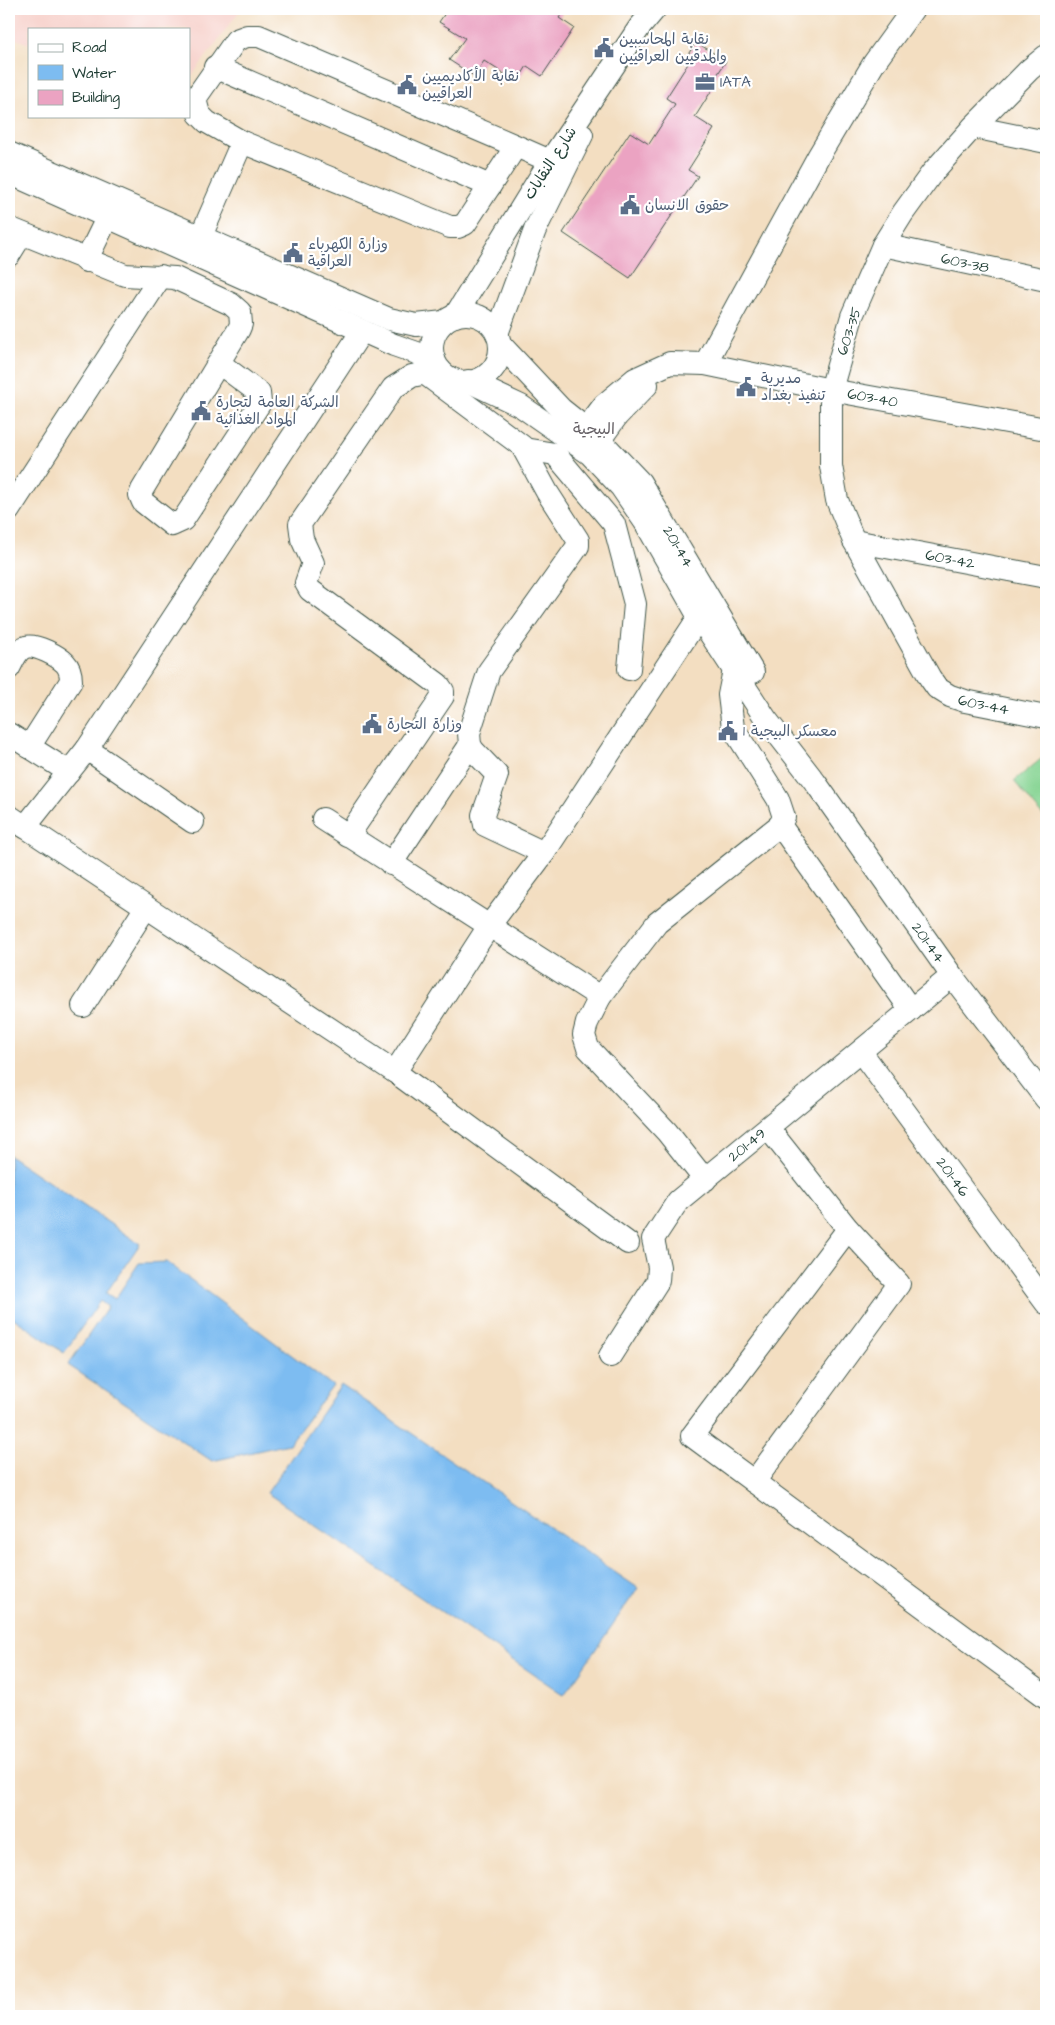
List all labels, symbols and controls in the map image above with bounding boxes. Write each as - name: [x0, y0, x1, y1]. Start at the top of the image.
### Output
- legend: [28, 28, 190, 118]
- place label: نقابة المحاسبين والمدقيين العراقيين: [619, 29, 727, 67]
- text: Road: [72, 37, 107, 58]
- public building icon: نقابة المحاسبين والمدقيين العراقيين: [593, 37, 615, 59]
- text: Water: [72, 63, 116, 84]
- place label: نقابة الأكاديميين العراقيين: [422, 66, 519, 104]
- office icon: IATA: [694, 71, 716, 93]
- place label: IATA: [720, 72, 751, 93]
- public building icon: نقابة الأكاديميين العراقيين: [396, 74, 418, 96]
- text: Building: [72, 87, 120, 109]
- street label: شارع النقابات: [519, 123, 582, 204]
- public building icon: حقوق الانسان: [619, 194, 641, 216]
- place label: حقوق الانسان: [645, 195, 729, 216]
- place label: وزارة الكهرباء العراقية: [308, 234, 388, 272]
- public building icon: وزارة الكهرباء العراقية: [282, 242, 304, 264]
- street label: 603-38: [939, 248, 991, 279]
- street label: 603-35: [832, 304, 867, 358]
- place label: مديرية تنفيذ بغداد: [761, 368, 826, 406]
- public building icon: مديرية تنفيذ بغداد: [735, 376, 757, 398]
- street label: 603-40: [846, 383, 900, 413]
- place label: الشركة العامة لتجارة المواد الغذائية: [216, 392, 339, 430]
- public building icon: الشركة العامة لتجارة المواد الغذائية: [190, 400, 212, 422]
- district label: البيجية: [573, 418, 615, 440]
- street label: 201-44: [657, 522, 698, 571]
- street label: 603-42: [924, 545, 977, 575]
- street label: 603-44: [955, 689, 1011, 720]
- public building icon: وزارة التجارة: [361, 713, 383, 735]
- place label: وزارة التجارة: [387, 714, 462, 735]
- public building icon: معسكر البيجية 1: [717, 720, 739, 742]
- place label: معسكر البيجية 1: [743, 721, 837, 742]
- street label: 201-44: [906, 918, 950, 967]
- street label: 201-49: [724, 1123, 770, 1167]
- street label: 201-46: [931, 1153, 975, 1202]

